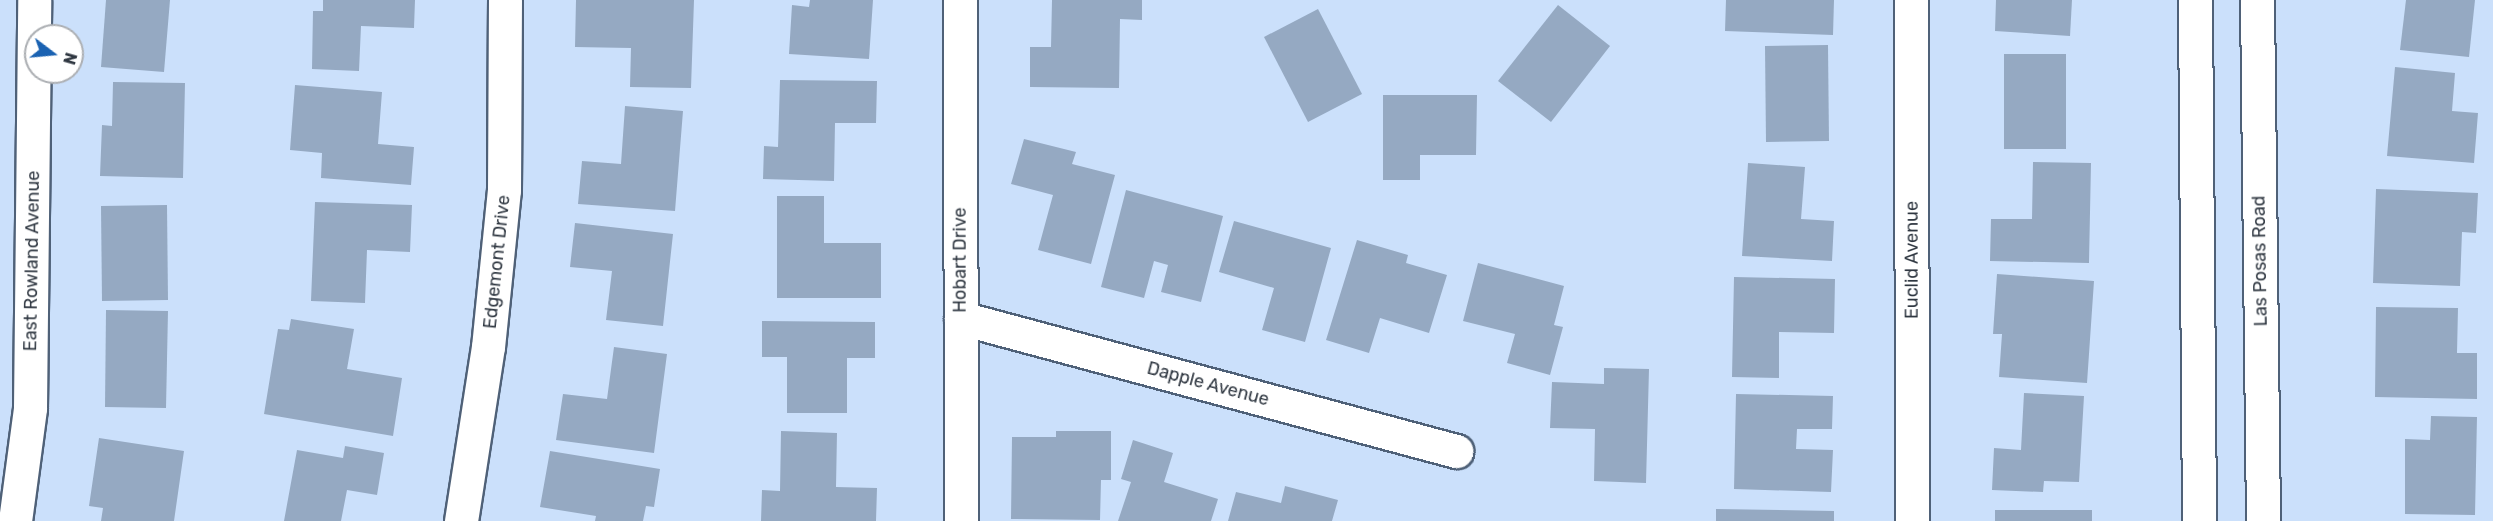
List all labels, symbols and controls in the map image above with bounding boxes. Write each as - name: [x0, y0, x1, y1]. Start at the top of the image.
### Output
- north arrow: [24, 24, 84, 84]
- text: N: [59, 50, 81, 67]
- street label: East Rowland Avenue: [20, 170, 44, 352]
- street label: Edgemont Drive: [479, 194, 515, 330]
- street label: Las Posas Road: [2248, 195, 2272, 327]
- street label: Euclid Avenue: [1901, 201, 1923, 319]
- street label: Hobart Drive: [949, 207, 971, 313]
- street label: Dapple Avenue: [1144, 357, 1272, 411]

